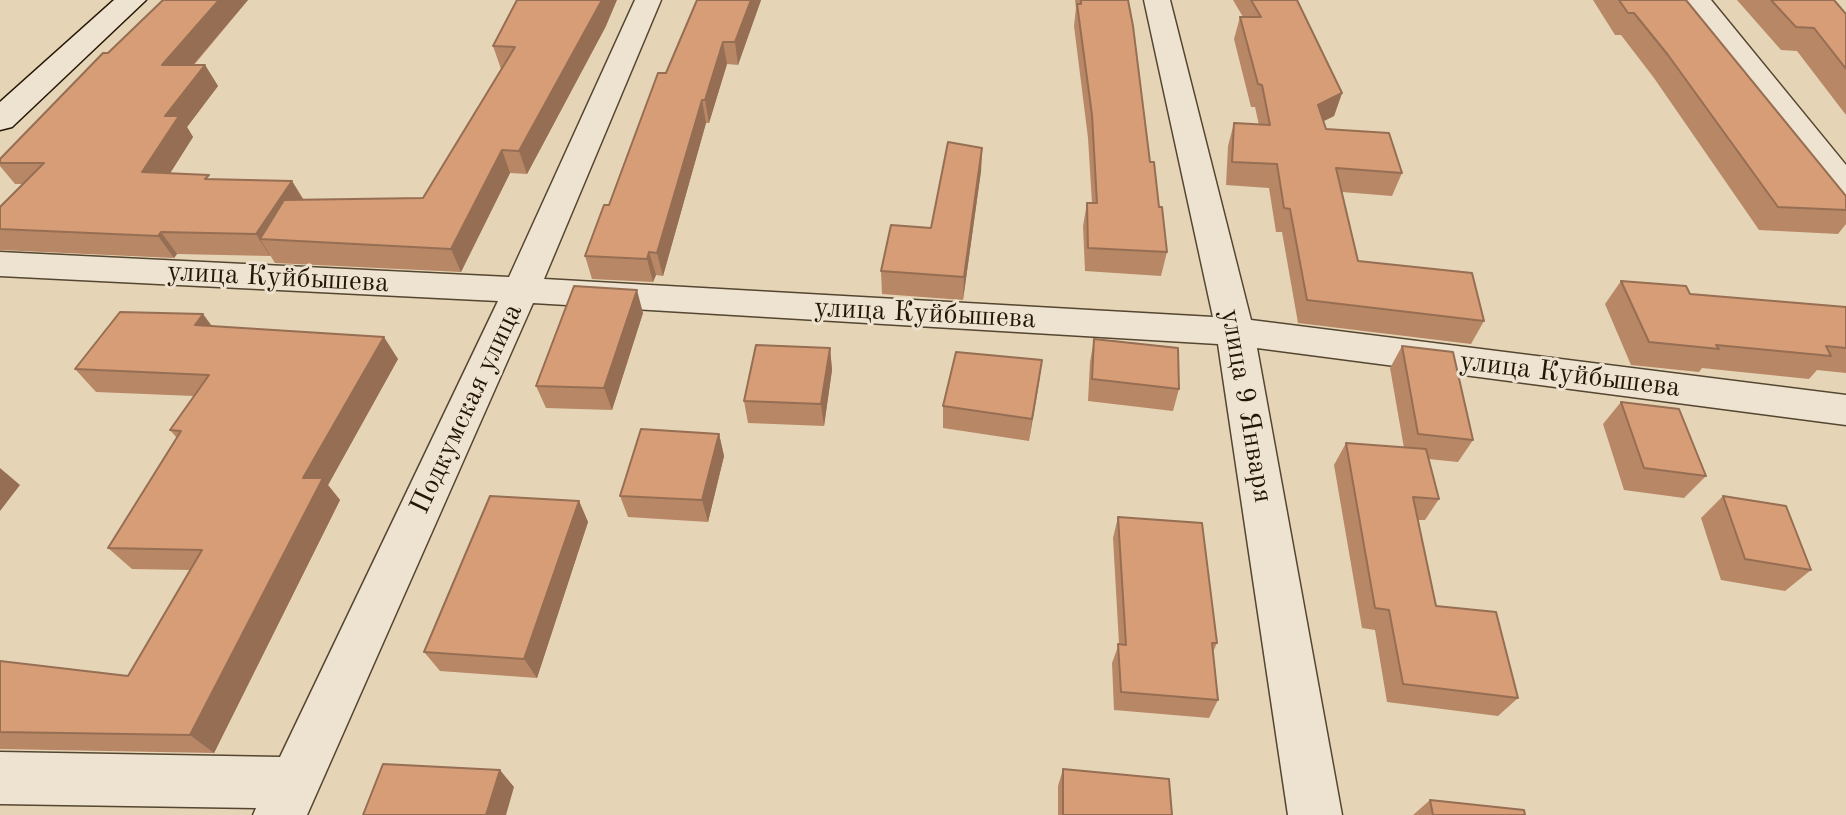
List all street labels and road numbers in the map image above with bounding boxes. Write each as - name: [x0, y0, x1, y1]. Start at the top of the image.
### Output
- street label: улица Куйбышева: [166, 255, 390, 301]
- street label: улица Куйбышева: [813, 291, 1037, 337]
- street label: Подкумская улица: [404, 299, 530, 519]
- street label: улица 9 Января: [1212, 306, 1280, 506]
- street label: улица Куйбышева: [1458, 345, 1682, 405]

